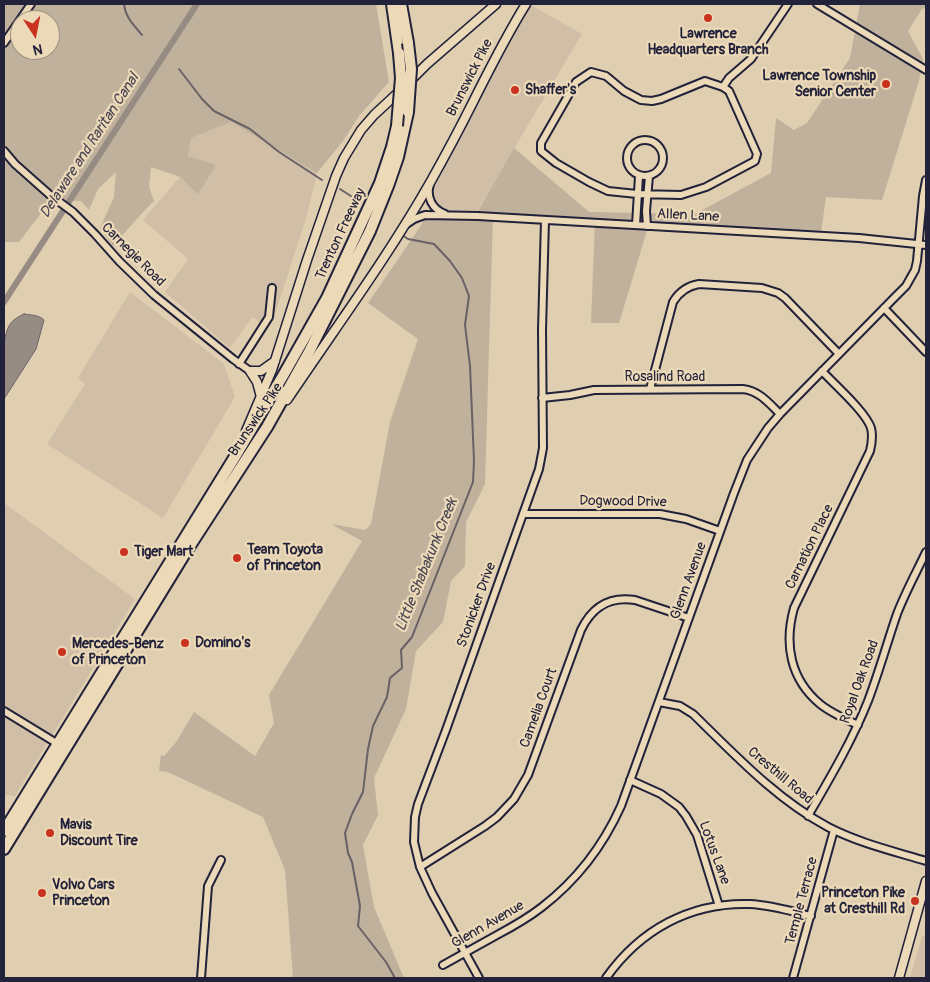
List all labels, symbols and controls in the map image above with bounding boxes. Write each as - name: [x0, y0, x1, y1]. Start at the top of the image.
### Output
- north arrow: [10, 10, 60, 60]
- marker: Lawrence Headquarters Branch: [702, 12, 714, 24]
- place label: Lawrence Headquarters Branch: [647, 26, 769, 58]
- street label: Brunswick Pike: [443, 36, 497, 120]
- text: N: [31, 40, 44, 58]
- place label: Lawrence Township Senior Center: [762, 68, 876, 100]
- water label: Delaware and Raritan Canal: [37, 70, 143, 222]
- marker: Lawrence Township Senior Center: [880, 78, 892, 90]
- place label: Shaffer's: [525, 82, 576, 98]
- marker: Shaffer's: [509, 84, 521, 96]
- street label: Trenton Freeway: [312, 185, 370, 283]
- street label: Allen Lane: [657, 206, 719, 226]
- street label: Carnegie Road: [98, 220, 168, 290]
- street label: Rosalind Road: [625, 369, 705, 385]
- street label: Brunswick Pike: [225, 380, 287, 460]
- street label: Dogwood Drive: [579, 493, 667, 511]
- water label: Little Shabakunk Creek: [392, 496, 462, 634]
- street label: Carnation Place: [782, 502, 838, 592]
- street label: Glenn Avenue: [667, 540, 711, 622]
- place label: Team Toyota of Princeton: [247, 542, 323, 574]
- place label: Tiger Mart: [134, 544, 193, 560]
- marker: Tiger Mart: [118, 546, 130, 558]
- marker: Team Toyota of Princeton: [231, 552, 243, 564]
- street label: Stonicker Drive: [454, 560, 500, 650]
- place label: Domino's: [195, 635, 250, 651]
- place label: Mercedes-Benz of Princeton: [72, 636, 164, 669]
- marker: Domino's: [179, 637, 191, 649]
- street label: Royal Oak Road: [837, 638, 883, 726]
- marker: Mercedes-Benz of Princeton: [56, 646, 68, 658]
- street label: Camelia Court: [517, 666, 561, 750]
- street label: Cresthill Road: [744, 744, 816, 808]
- place label: Mavis Discount Tire: [60, 817, 138, 850]
- street label: Lotus Lane: [695, 819, 733, 887]
- marker: Mavis Discount Tire: [44, 827, 56, 839]
- street label: Temple Terrace: [782, 855, 822, 947]
- place label: Volvo Cars Princeton: [52, 877, 114, 910]
- place label: Princeton Pike at Cresthill Rd: [821, 885, 905, 918]
- marker: Volvo Cars Princeton: [36, 887, 48, 899]
- marker: Princeton Pike at Cresthill Rd: [909, 895, 921, 907]
- street label: Glenn Avenue: [449, 897, 527, 953]

